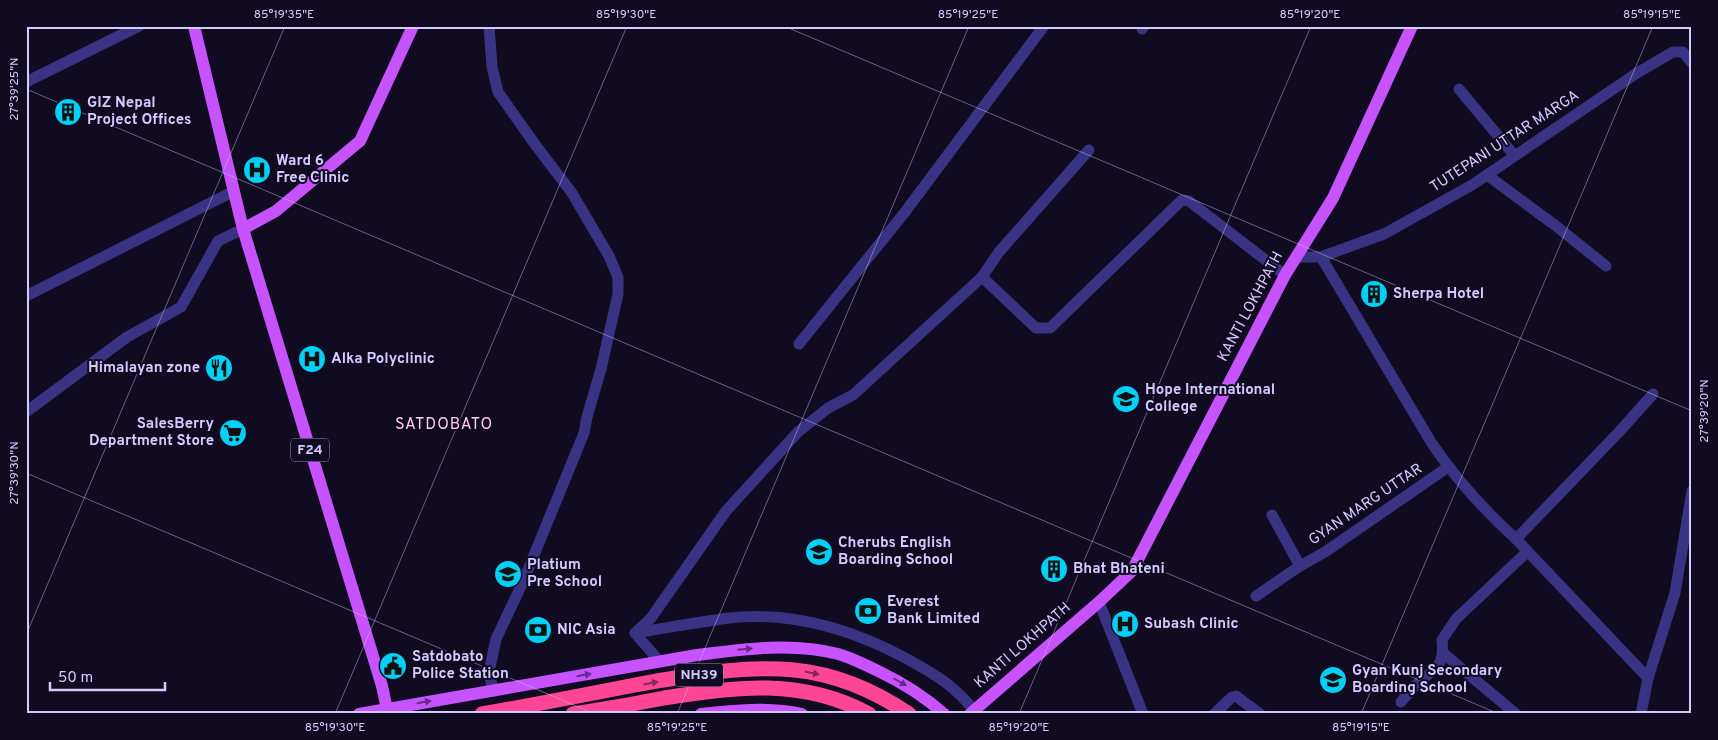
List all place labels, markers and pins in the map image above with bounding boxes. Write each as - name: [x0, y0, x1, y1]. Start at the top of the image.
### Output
- place label: GIZ Nepal Project Offices: [87, 94, 191, 130]
- building icon: GIZ Nepal Project Offices: [53, 97, 83, 127]
- place label: Ward 6 Free Clinic: [276, 152, 349, 188]
- hospital icon: Ward 6 Free Clinic: [242, 155, 272, 185]
- building icon: Sherpa Hotel: [1359, 279, 1389, 309]
- place label: Sherpa Hotel: [1393, 285, 1484, 304]
- hospital icon: Alka Polyclinic: [297, 344, 327, 374]
- place label: Alka Polyclinic: [331, 350, 435, 369]
- restaurant icon: Himalayan zone: [204, 353, 234, 383]
- place label: Himalayan zone: [88, 359, 200, 378]
- place label: Hope International College: [1145, 381, 1275, 417]
- school or university icon: Hope International College: [1111, 384, 1141, 414]
- place label: SalesBerry Department Store: [89, 415, 214, 451]
- supermarket icon: SalesBerry Department Store: [218, 418, 248, 448]
- place label: Cherubs English Boarding School: [838, 534, 953, 570]
- school or university icon: Cherubs English Boarding School: [804, 537, 834, 567]
- building icon: Bhat Bhateni: [1039, 554, 1069, 584]
- place label: Platium Pre School: [527, 556, 602, 592]
- school or university icon: Platium Pre School: [493, 559, 523, 589]
- place label: Bhat Bhateni: [1073, 560, 1165, 579]
- place label: Everest Bank Limited: [887, 593, 980, 629]
- bank icon: Everest Bank Limited: [853, 596, 883, 626]
- hospital icon: Subash Clinic: [1110, 609, 1140, 639]
- bank icon: NIC Asia: [523, 615, 553, 645]
- place label: Subash Clinic: [1144, 615, 1239, 634]
- place label: NIC Asia: [557, 621, 616, 640]
- place label: Satdobato Police Station: [412, 648, 509, 684]
- public building icon: Satdobato Police Station: [378, 651, 408, 681]
- place label: Gyan Kunj Secondary Boarding School: [1352, 662, 1503, 698]
- school or university icon: Gyan Kunj Secondary Boarding School: [1318, 665, 1348, 695]

